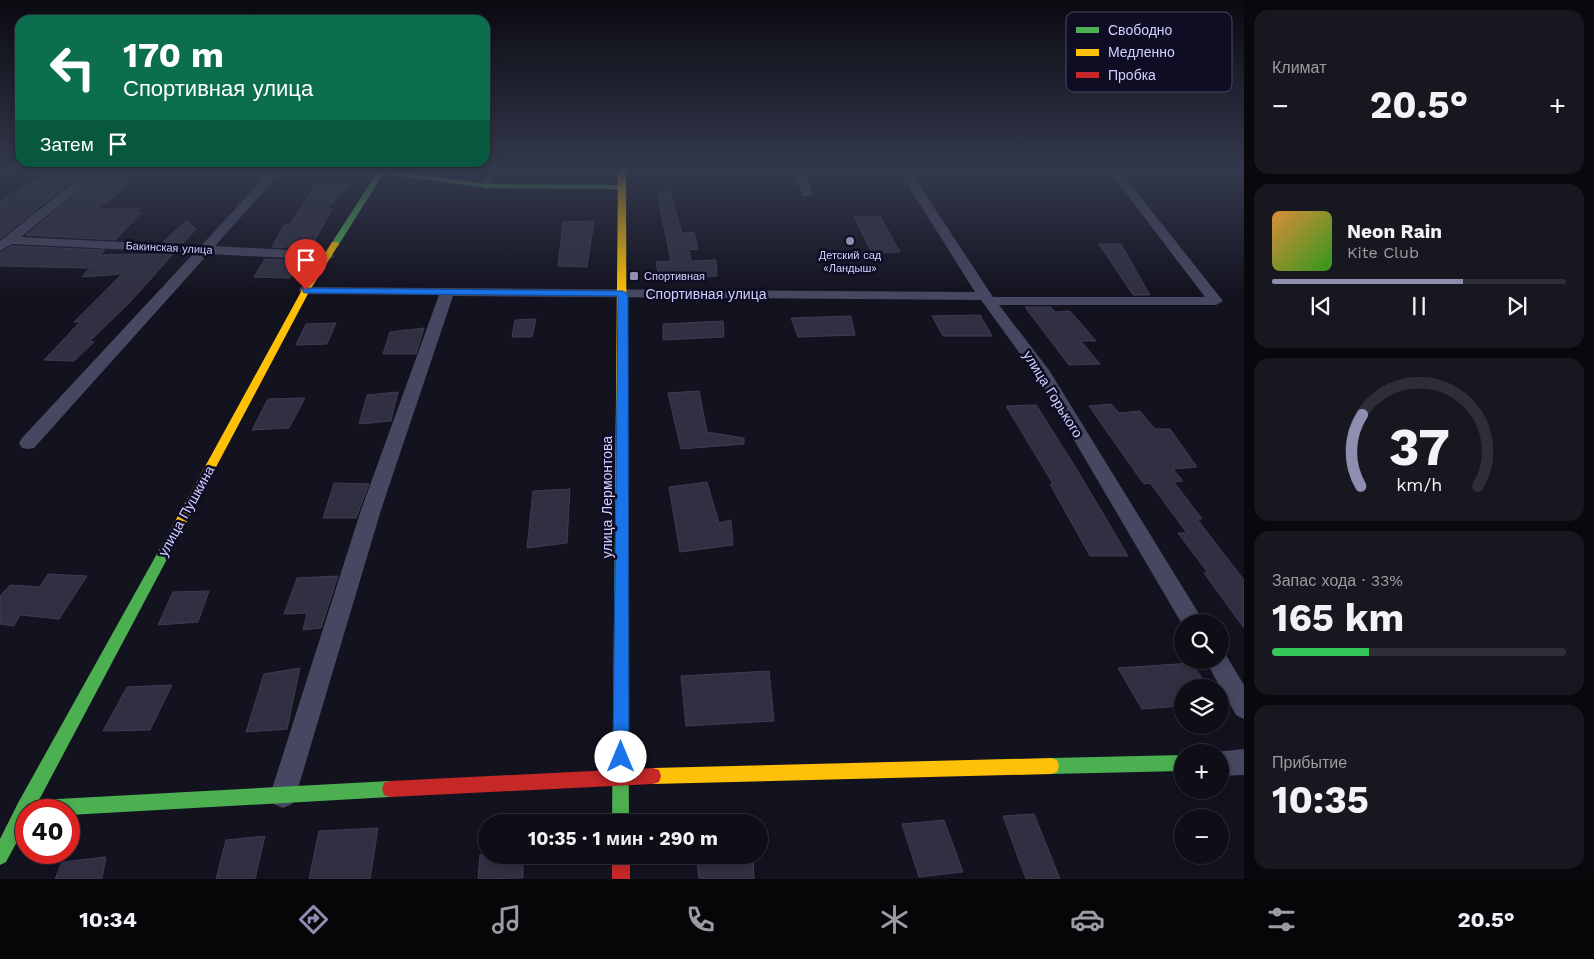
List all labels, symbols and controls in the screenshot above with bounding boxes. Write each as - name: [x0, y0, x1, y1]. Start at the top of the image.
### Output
- legend: [1066, 12, 1232, 92]
- text: Свободно: [1108, 22, 1173, 38]
- text: 170 m: [123, 34, 224, 76]
- icon: left: [40, 35, 105, 100]
- text: Медленно: [1108, 44, 1175, 60]
- text: Климат: [1272, 58, 1326, 77]
- text: Пробка: [1108, 67, 1156, 83]
- text: Спортивная улица: [123, 76, 313, 101]
- text: 20.5°: [1370, 83, 1468, 127]
- text: −: [1272, 89, 1289, 122]
- text: +: [1549, 89, 1566, 122]
- icon: arrive: [104, 130, 132, 158]
- text: Затем: [40, 133, 94, 156]
- text: Neon Rain: [1347, 220, 1442, 243]
- marker: Детский сад «Ландыш»: [844, 235, 856, 247]
- street label: Бакинская улица: [125, 239, 214, 257]
- pin: [285, 239, 327, 290]
- text: Kite Club: [1347, 243, 1419, 262]
- icon: arrive: [292, 246, 320, 274]
- place label: Детский сад «Ландыш»: [819, 249, 882, 275]
- marker: Спортивная: [628, 270, 640, 282]
- place label: Спортивная: [644, 270, 705, 283]
- street label: Спортивная улица: [646, 286, 767, 302]
- icon: previous: [1307, 292, 1335, 320]
- icon: pause: [1405, 292, 1433, 320]
- icon: next: [1503, 292, 1531, 320]
- street label: улица Горького: [1020, 348, 1086, 441]
- text: 37: [1389, 417, 1450, 478]
- street label: улица Лермонтова: [599, 436, 615, 558]
- street label: улица Пушкина: [155, 463, 218, 559]
- text: km/h: [1396, 474, 1442, 495]
- text: Запас хода · 33%: [1272, 571, 1403, 590]
- text: 165 km: [1272, 596, 1404, 640]
- map controls: [1174, 614, 1229, 864]
- button: search: [1174, 614, 1229, 669]
- button: layers: [1174, 679, 1229, 734]
- position arrow: [594, 730, 646, 782]
- button: +: [1174, 744, 1229, 799]
- text: Прибытие: [1272, 753, 1347, 772]
- text: 10:35: [1272, 778, 1369, 822]
- speed limit sign: 40: [15, 799, 80, 864]
- button: −: [1174, 809, 1229, 864]
- text: 10:35 · 1 мин · 290 m: [528, 827, 718, 850]
- icon: directions: [296, 902, 331, 937]
- icon: music: [489, 902, 524, 937]
- icon: phone: [683, 902, 718, 937]
- icon: climate: [877, 902, 912, 937]
- icon: car: [1070, 902, 1105, 937]
- icon: filters: [1264, 902, 1299, 937]
- text: 10:34: [79, 907, 137, 932]
- text: 20.5°: [1457, 907, 1515, 932]

